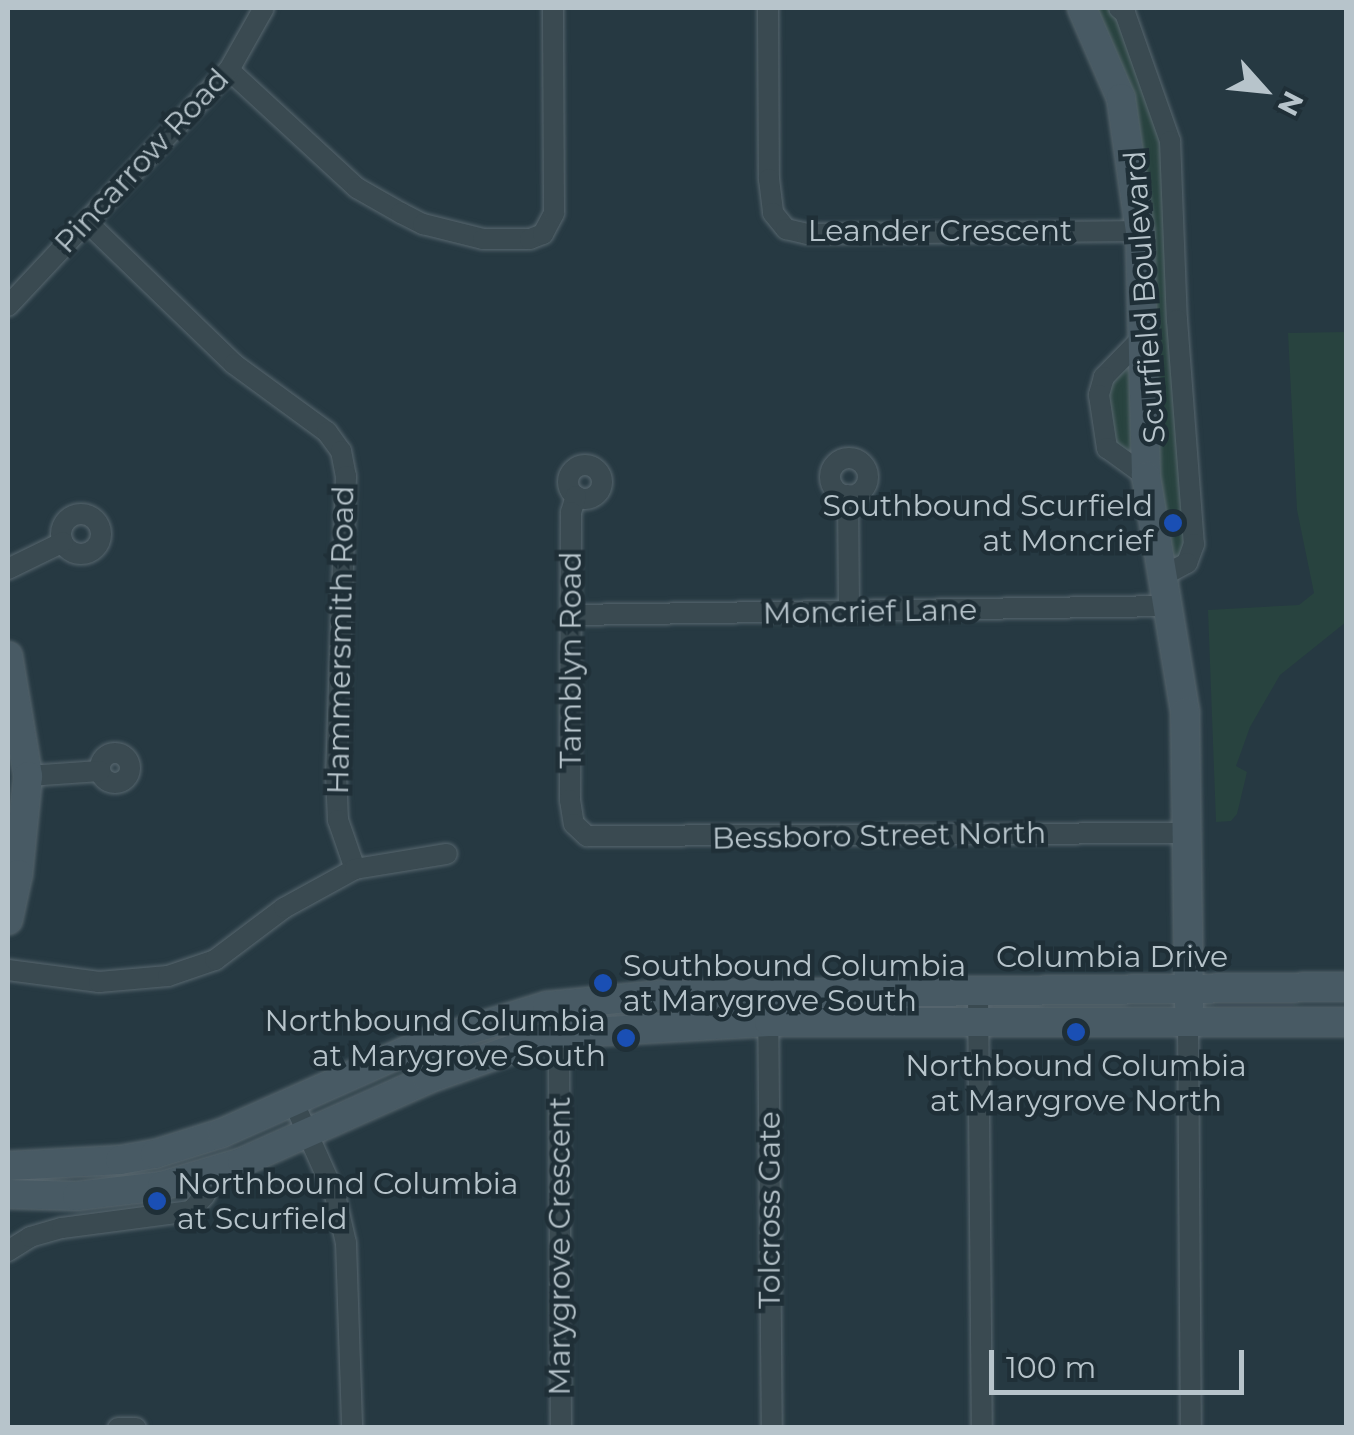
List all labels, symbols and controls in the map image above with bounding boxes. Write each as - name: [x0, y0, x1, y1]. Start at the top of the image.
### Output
- north arrow: [1214, 40, 1314, 140]
- street label: Pincarrow Road: [47, 61, 237, 261]
- text: N: [1270, 86, 1311, 121]
- street label: Scurfield Boulevard: [1117, 149, 1173, 445]
- street label: Leander Crescent: [808, 213, 1072, 249]
- street label: Hammersmith Road: [320, 485, 362, 795]
- place label: Southbound Scurfield at Moncrief: [823, 488, 1153, 558]
- marker: Southbound Scurfield at Moncrief: [1162, 512, 1184, 534]
- street label: Tamblyn Road: [553, 551, 589, 769]
- street label: Moncrief Lane: [762, 592, 978, 632]
- street label: Bessboro Street North: [712, 815, 1046, 857]
- street label: Columbia Drive: [996, 939, 1228, 975]
- place label: Southbound Columbia at Marygrove South: [623, 948, 966, 1018]
- marker: Southbound Columbia at Marygrove South: [592, 972, 614, 994]
- place label: Northbound Columbia at Marygrove South: [265, 1003, 606, 1074]
- marker: Northbound Columbia at Marygrove North: [1065, 1021, 1087, 1043]
- marker: Northbound Columbia at Marygrove South: [615, 1027, 637, 1049]
- place label: Northbound Columbia at Marygrove North: [905, 1048, 1247, 1118]
- street label: Marygrove Crescent: [542, 1096, 578, 1396]
- street label: Tolcross Gate: [752, 1111, 788, 1309]
- place label: Northbound Columbia at Scurfield: [177, 1166, 518, 1236]
- marker: Northbound Columbia at Scurfield: [146, 1190, 168, 1212]
- scale bar: [994, 1330, 1249, 1392]
- text: 100 m: [1006, 1349, 1096, 1386]

